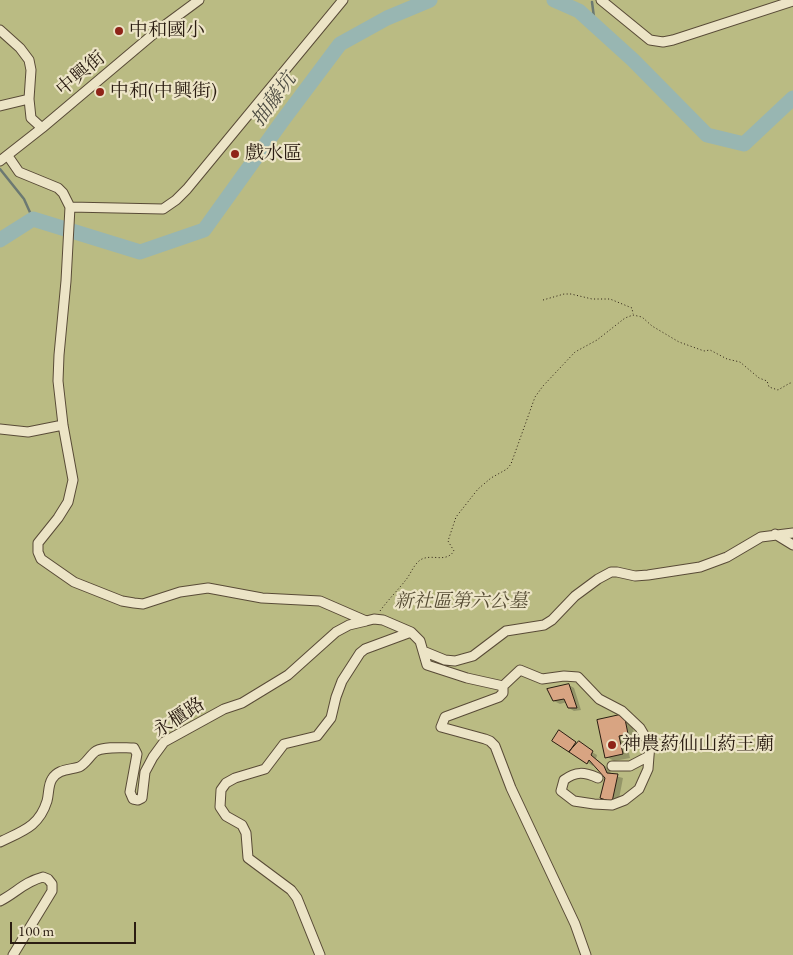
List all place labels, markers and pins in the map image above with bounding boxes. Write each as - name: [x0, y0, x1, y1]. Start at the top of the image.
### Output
- place label: 中和國小: [129, 20, 205, 42]
- marker: 中和國小: [113, 25, 125, 37]
- place label: 中和(中興街): [110, 81, 217, 103]
- marker: 中和(中興街): [94, 86, 106, 98]
- place label: 戲水區: [245, 143, 302, 165]
- marker: 戲水區: [229, 148, 241, 160]
- place label: 神農葯仙山葯王廟: [622, 734, 774, 756]
- marker: 神農葯仙山葯王廟: [606, 739, 618, 751]

